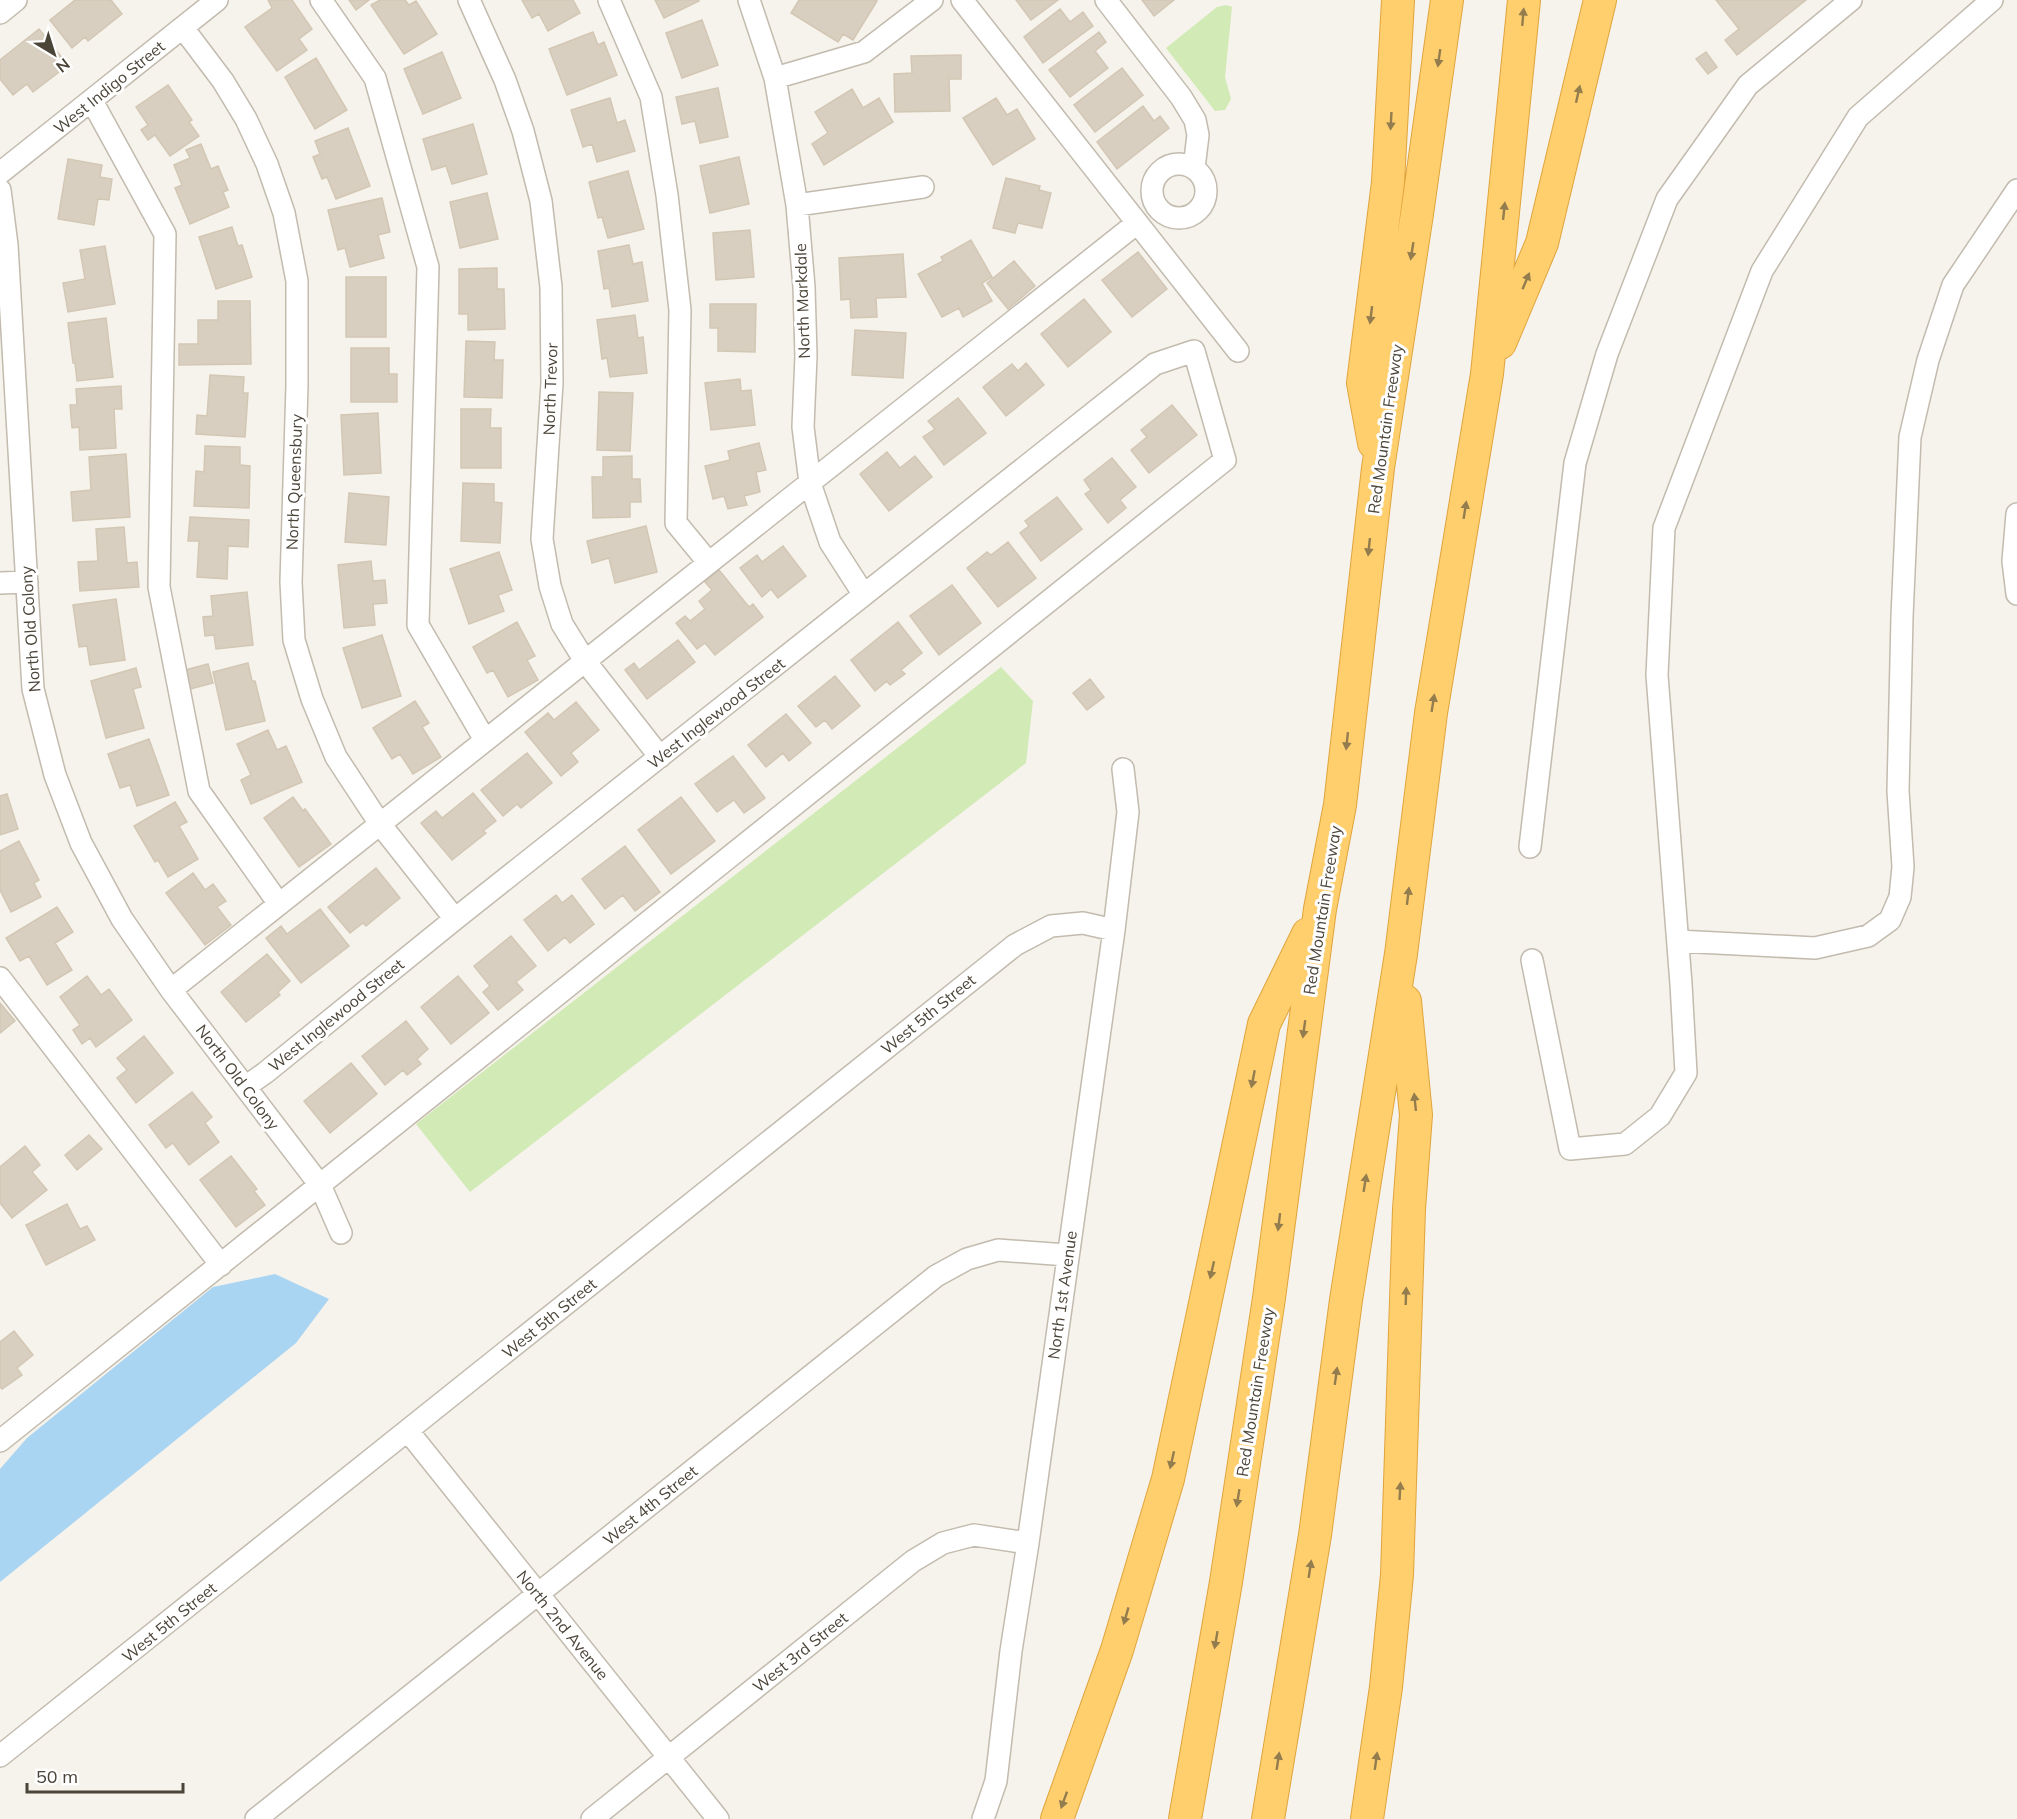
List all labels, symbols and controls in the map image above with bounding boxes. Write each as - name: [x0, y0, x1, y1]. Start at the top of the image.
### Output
- one-way arrow: [1518, 8, 1528, 27]
- north arrow: [24, 24, 84, 84]
- street label: West Indigo Street: [49, 36, 169, 138]
- one-way arrow: [1434, 49, 1443, 68]
- text: N: [52, 54, 74, 77]
- one-way arrow: [1573, 84, 1583, 103]
- one-way arrow: [1387, 112, 1396, 131]
- one-way arrow: [1499, 202, 1509, 221]
- one-way arrow: [1407, 242, 1416, 261]
- street label: North Markdale: [790, 243, 814, 359]
- one-way arrow: [1522, 272, 1531, 290]
- one-way arrow: [1367, 306, 1376, 325]
- street label: North Trevor: [538, 342, 562, 436]
- street label: Red Mountain Freeway: [1363, 342, 1407, 515]
- street label: North Queensbury: [282, 413, 306, 551]
- one-way arrow: [1460, 501, 1469, 520]
- one-way arrow: [1364, 538, 1374, 557]
- street label: North Old Colony: [16, 565, 44, 693]
- street label: West Inglewood Street: [643, 653, 789, 773]
- one-way arrow: [1429, 693, 1438, 712]
- one-way arrow: [1342, 731, 1352, 750]
- street label: Red Mountain Freeway: [1299, 823, 1345, 996]
- one-way arrow: [1404, 886, 1413, 905]
- street label: West Inglewood Street: [264, 954, 408, 1076]
- street label: West 5th Street: [877, 969, 980, 1058]
- street label: North Old Colony: [192, 1020, 284, 1134]
- one-way arrow: [1299, 1020, 1309, 1039]
- one-way arrow: [1247, 1070, 1257, 1088]
- one-way arrow: [1410, 1092, 1420, 1111]
- one-way arrow: [1360, 1173, 1369, 1192]
- one-way arrow: [1274, 1213, 1284, 1232]
- street label: North 1st Avenue: [1043, 1230, 1081, 1360]
- one-way arrow: [1206, 1260, 1216, 1279]
- street label: West 5th Street: [498, 1273, 601, 1362]
- one-way arrow: [1402, 1287, 1411, 1306]
- street label: Red Mountain Freeway: [1232, 1305, 1278, 1478]
- one-way arrow: [1332, 1366, 1341, 1385]
- one-way arrow: [1167, 1451, 1176, 1470]
- street label: West 4th Street: [599, 1460, 702, 1549]
- one-way arrow: [1396, 1482, 1405, 1501]
- one-way arrow: [1234, 1489, 1243, 1508]
- one-way arrow: [1305, 1559, 1314, 1578]
- street label: North 2nd Avenue: [513, 1566, 613, 1684]
- street label: West 5th Street: [118, 1577, 221, 1666]
- street label: West 3rd Street: [748, 1607, 852, 1696]
- one-way arrow: [1121, 1607, 1130, 1625]
- one-way arrow: [1211, 1630, 1220, 1649]
- one-way arrow: [1371, 1751, 1380, 1770]
- one-way arrow: [1274, 1752, 1283, 1771]
- scale bar: [27, 1756, 183, 1794]
- text: 50 m: [36, 1765, 78, 1788]
- one-way arrow: [1058, 1791, 1068, 1809]

